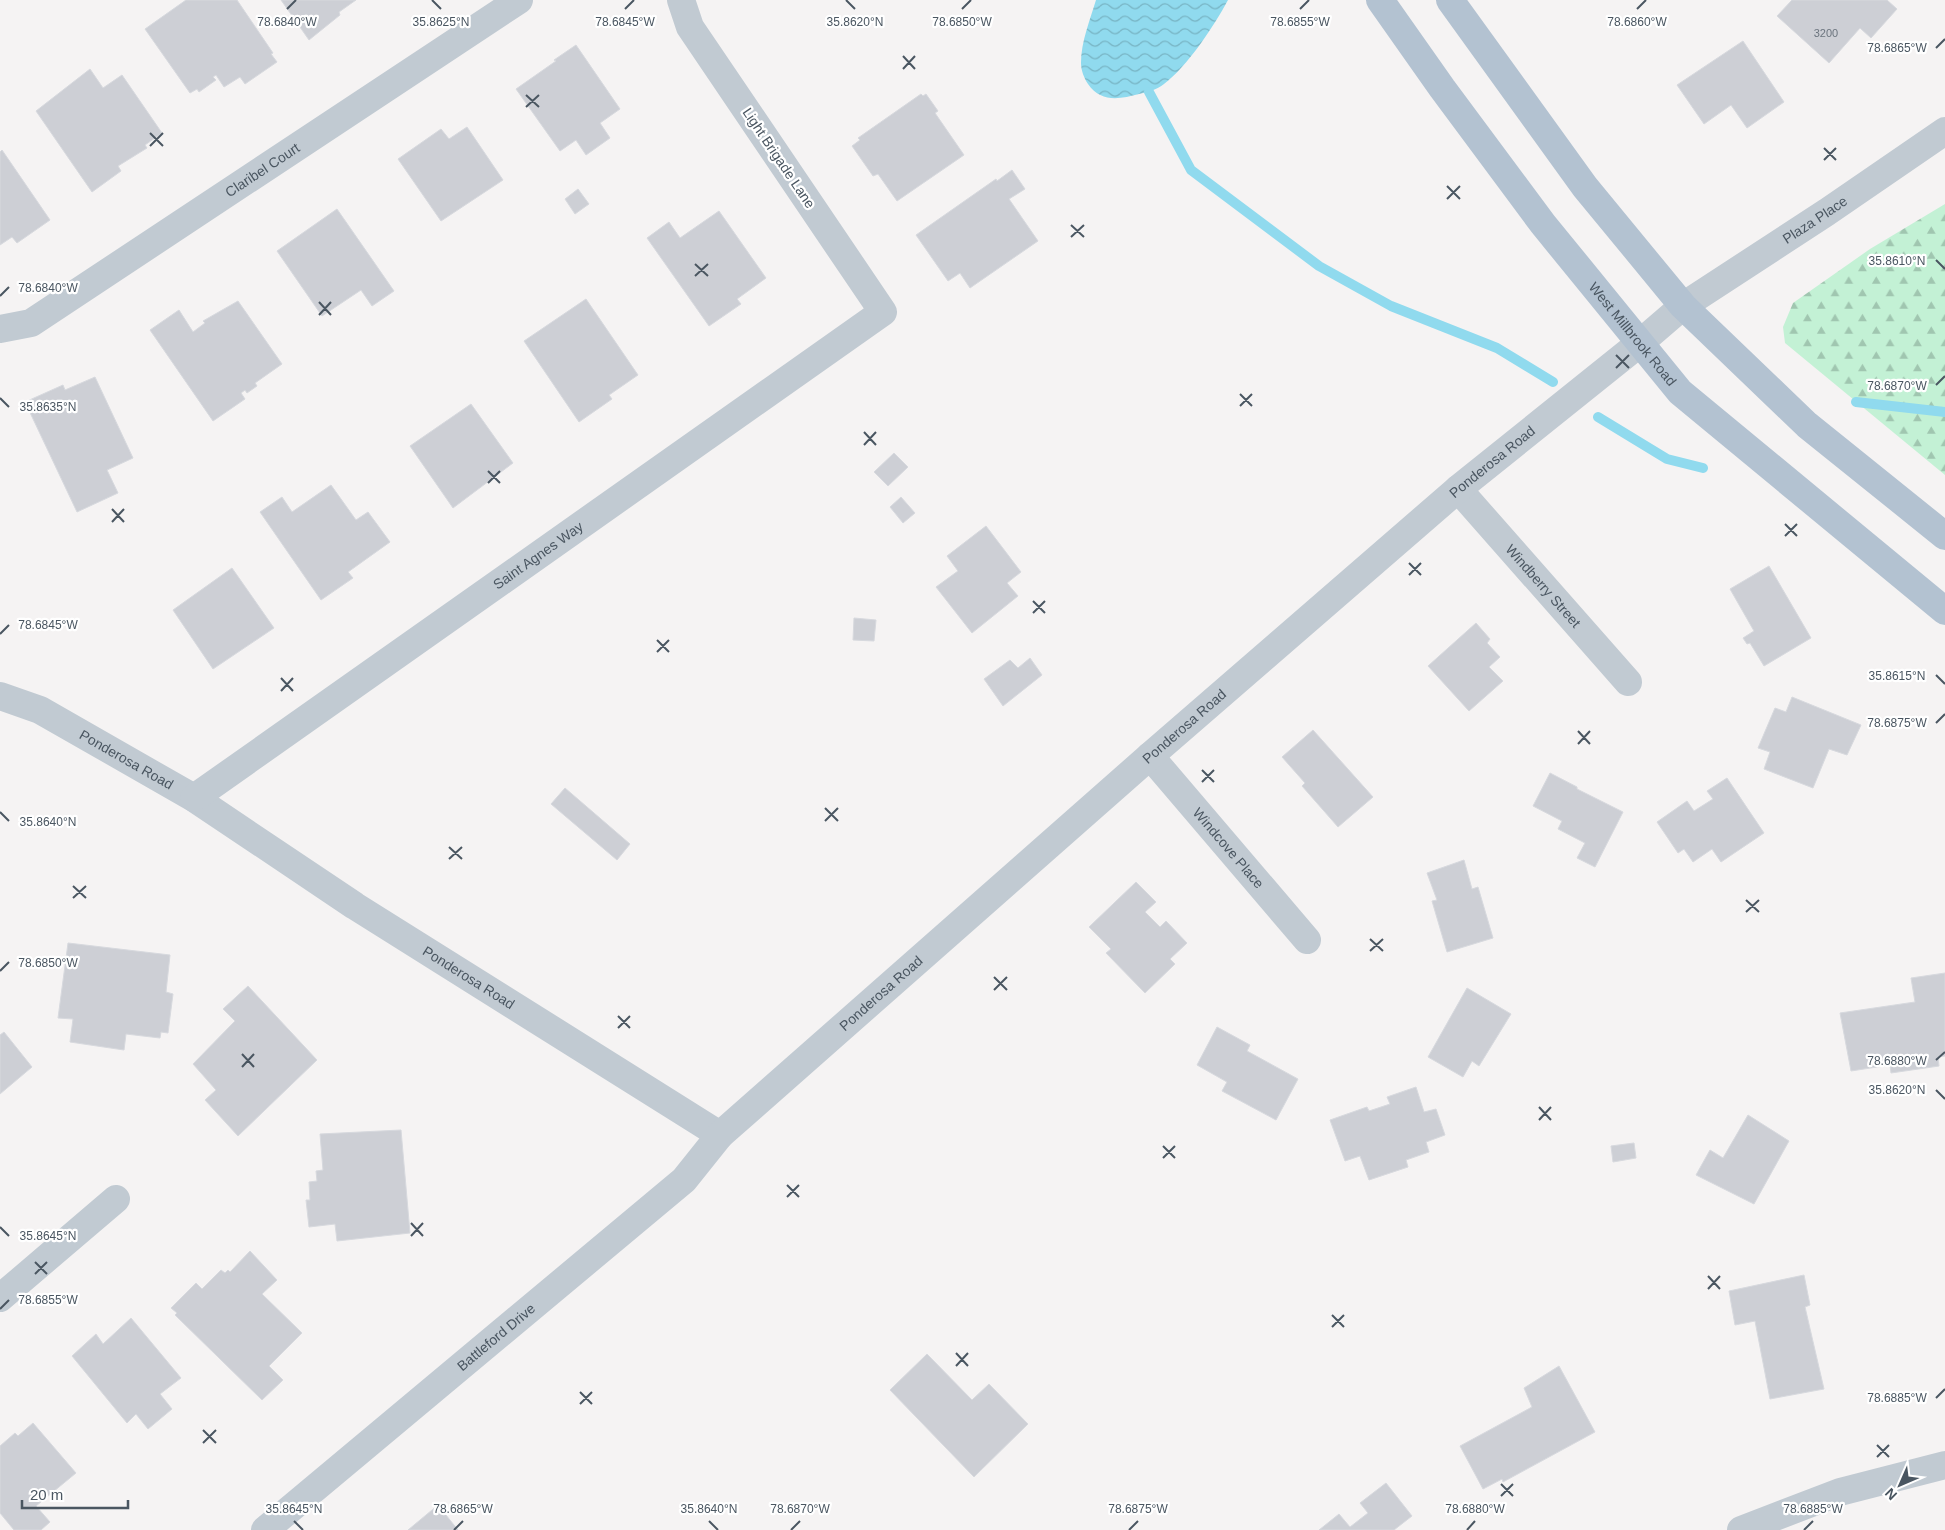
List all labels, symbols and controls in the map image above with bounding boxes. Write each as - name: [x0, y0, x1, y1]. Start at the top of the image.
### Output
- text: 78.6840°W: [257, 15, 317, 29]
- text: 35.8625°N: [413, 15, 469, 29]
- text: 78.6845°W: [595, 15, 655, 29]
- text: 35.8620°N: [827, 15, 883, 29]
- text: 78.6850°W: [932, 15, 992, 29]
- text: 78.6855°W: [1270, 15, 1330, 29]
- text: 78.6860°W: [1607, 15, 1667, 29]
- house number: 3200: [1814, 27, 1838, 39]
- text: 78.6865°W: [1867, 41, 1927, 55]
- street label: Light Brigade Lane: [740, 105, 819, 211]
- street label: Claribel Court: [222, 139, 303, 200]
- street label: Plaza Place: [1780, 192, 1850, 247]
- text: 35.8610°N: [1869, 254, 1925, 268]
- street label: West Millbrook Road: [1586, 279, 1680, 389]
- text: 78.6840°W: [18, 281, 78, 295]
- text: 78.6870°W: [1867, 379, 1927, 393]
- text: 35.8635°N: [20, 400, 76, 414]
- street label: Ponderosa Road: [1446, 423, 1538, 501]
- street label: Saint Agnes Way: [490, 518, 586, 592]
- street label: Windberry Street: [1503, 541, 1584, 631]
- text: 78.6845°W: [18, 618, 78, 632]
- text: 35.8615°N: [1869, 669, 1925, 683]
- street label: Ponderosa Road: [1139, 686, 1229, 767]
- text: 78.6875°W: [1867, 716, 1927, 730]
- street label: Ponderosa Road: [77, 726, 176, 792]
- street label: Windcove Place: [1190, 805, 1267, 892]
- text: 35.8640°N: [20, 815, 76, 829]
- street label: Ponderosa Road: [420, 943, 518, 1012]
- street label: Ponderosa Road: [836, 952, 926, 1034]
- text: 78.6850°W: [18, 956, 78, 970]
- text: 78.6880°W: [1867, 1054, 1927, 1068]
- text: 35.8620°N: [1869, 1083, 1925, 1097]
- text: 35.8645°N: [20, 1229, 76, 1243]
- text: 78.6855°W: [18, 1293, 78, 1307]
- street label: Battleford Drive: [454, 1300, 538, 1374]
- text: 78.6885°W: [1867, 1391, 1927, 1405]
- north arrow: [1875, 1460, 1925, 1510]
- scale bar: [22, 1478, 129, 1510]
- text: N: [1882, 1485, 1900, 1503]
- text: 20 m: [30, 1486, 63, 1503]
- text: 35.8645°N: [266, 1502, 322, 1516]
- text: 78.6865°W: [433, 1502, 493, 1516]
- text: 35.8640°N: [681, 1502, 737, 1516]
- text: 78.6870°W: [770, 1502, 830, 1516]
- text: 78.6875°W: [1108, 1502, 1168, 1516]
- text: 78.6880°W: [1445, 1502, 1505, 1516]
- text: 78.6885°W: [1783, 1502, 1843, 1516]

